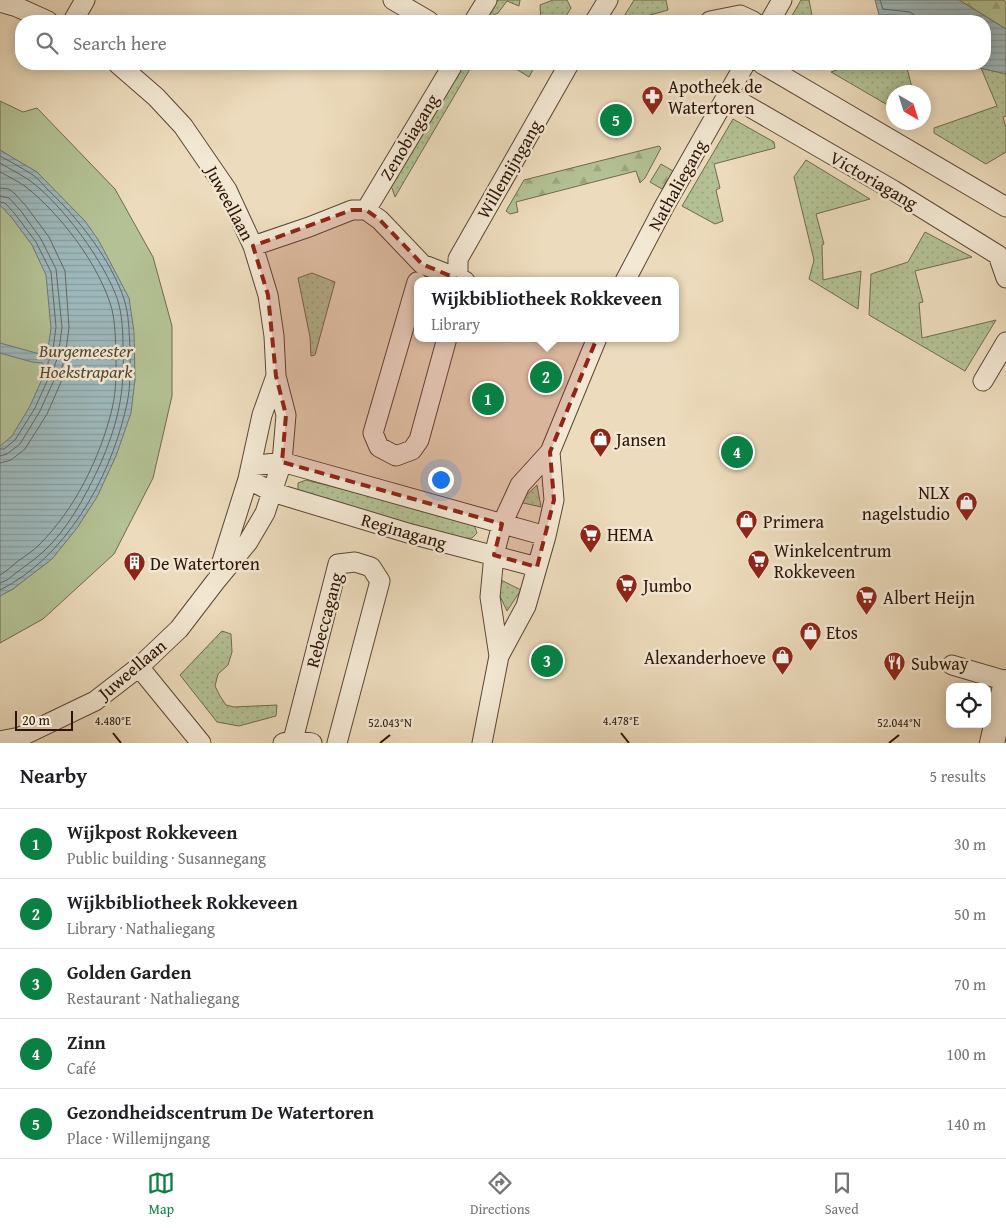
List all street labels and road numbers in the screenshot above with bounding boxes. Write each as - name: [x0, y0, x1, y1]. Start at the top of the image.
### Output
- street label: Zenobiagang: [373, 89, 445, 185]
- street label: Willemijngang: [470, 115, 548, 223]
- street label: Nathaliegang: [641, 135, 713, 235]
- street label: Victoriagang: [825, 144, 923, 216]
- street label: Juweellaan: [198, 159, 261, 246]
- street label: Reginagang: [358, 506, 450, 556]
- street label: Rebeccagang: [298, 569, 350, 671]
- street label: Juweellaan: [90, 632, 172, 707]

